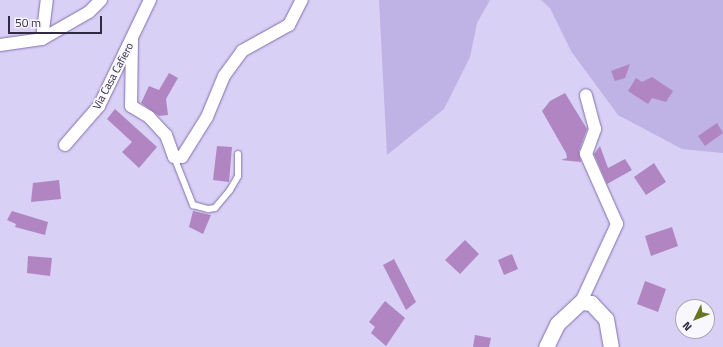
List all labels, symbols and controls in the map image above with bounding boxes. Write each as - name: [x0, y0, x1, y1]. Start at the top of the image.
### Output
- scale bar: [10, 8, 104, 34]
- text: 50 m: [15, 13, 41, 32]
- street label: Via Casa Cafiero: [90, 40, 136, 112]
- north arrow: [675, 299, 715, 339]
- text: N: [679, 318, 695, 335]

